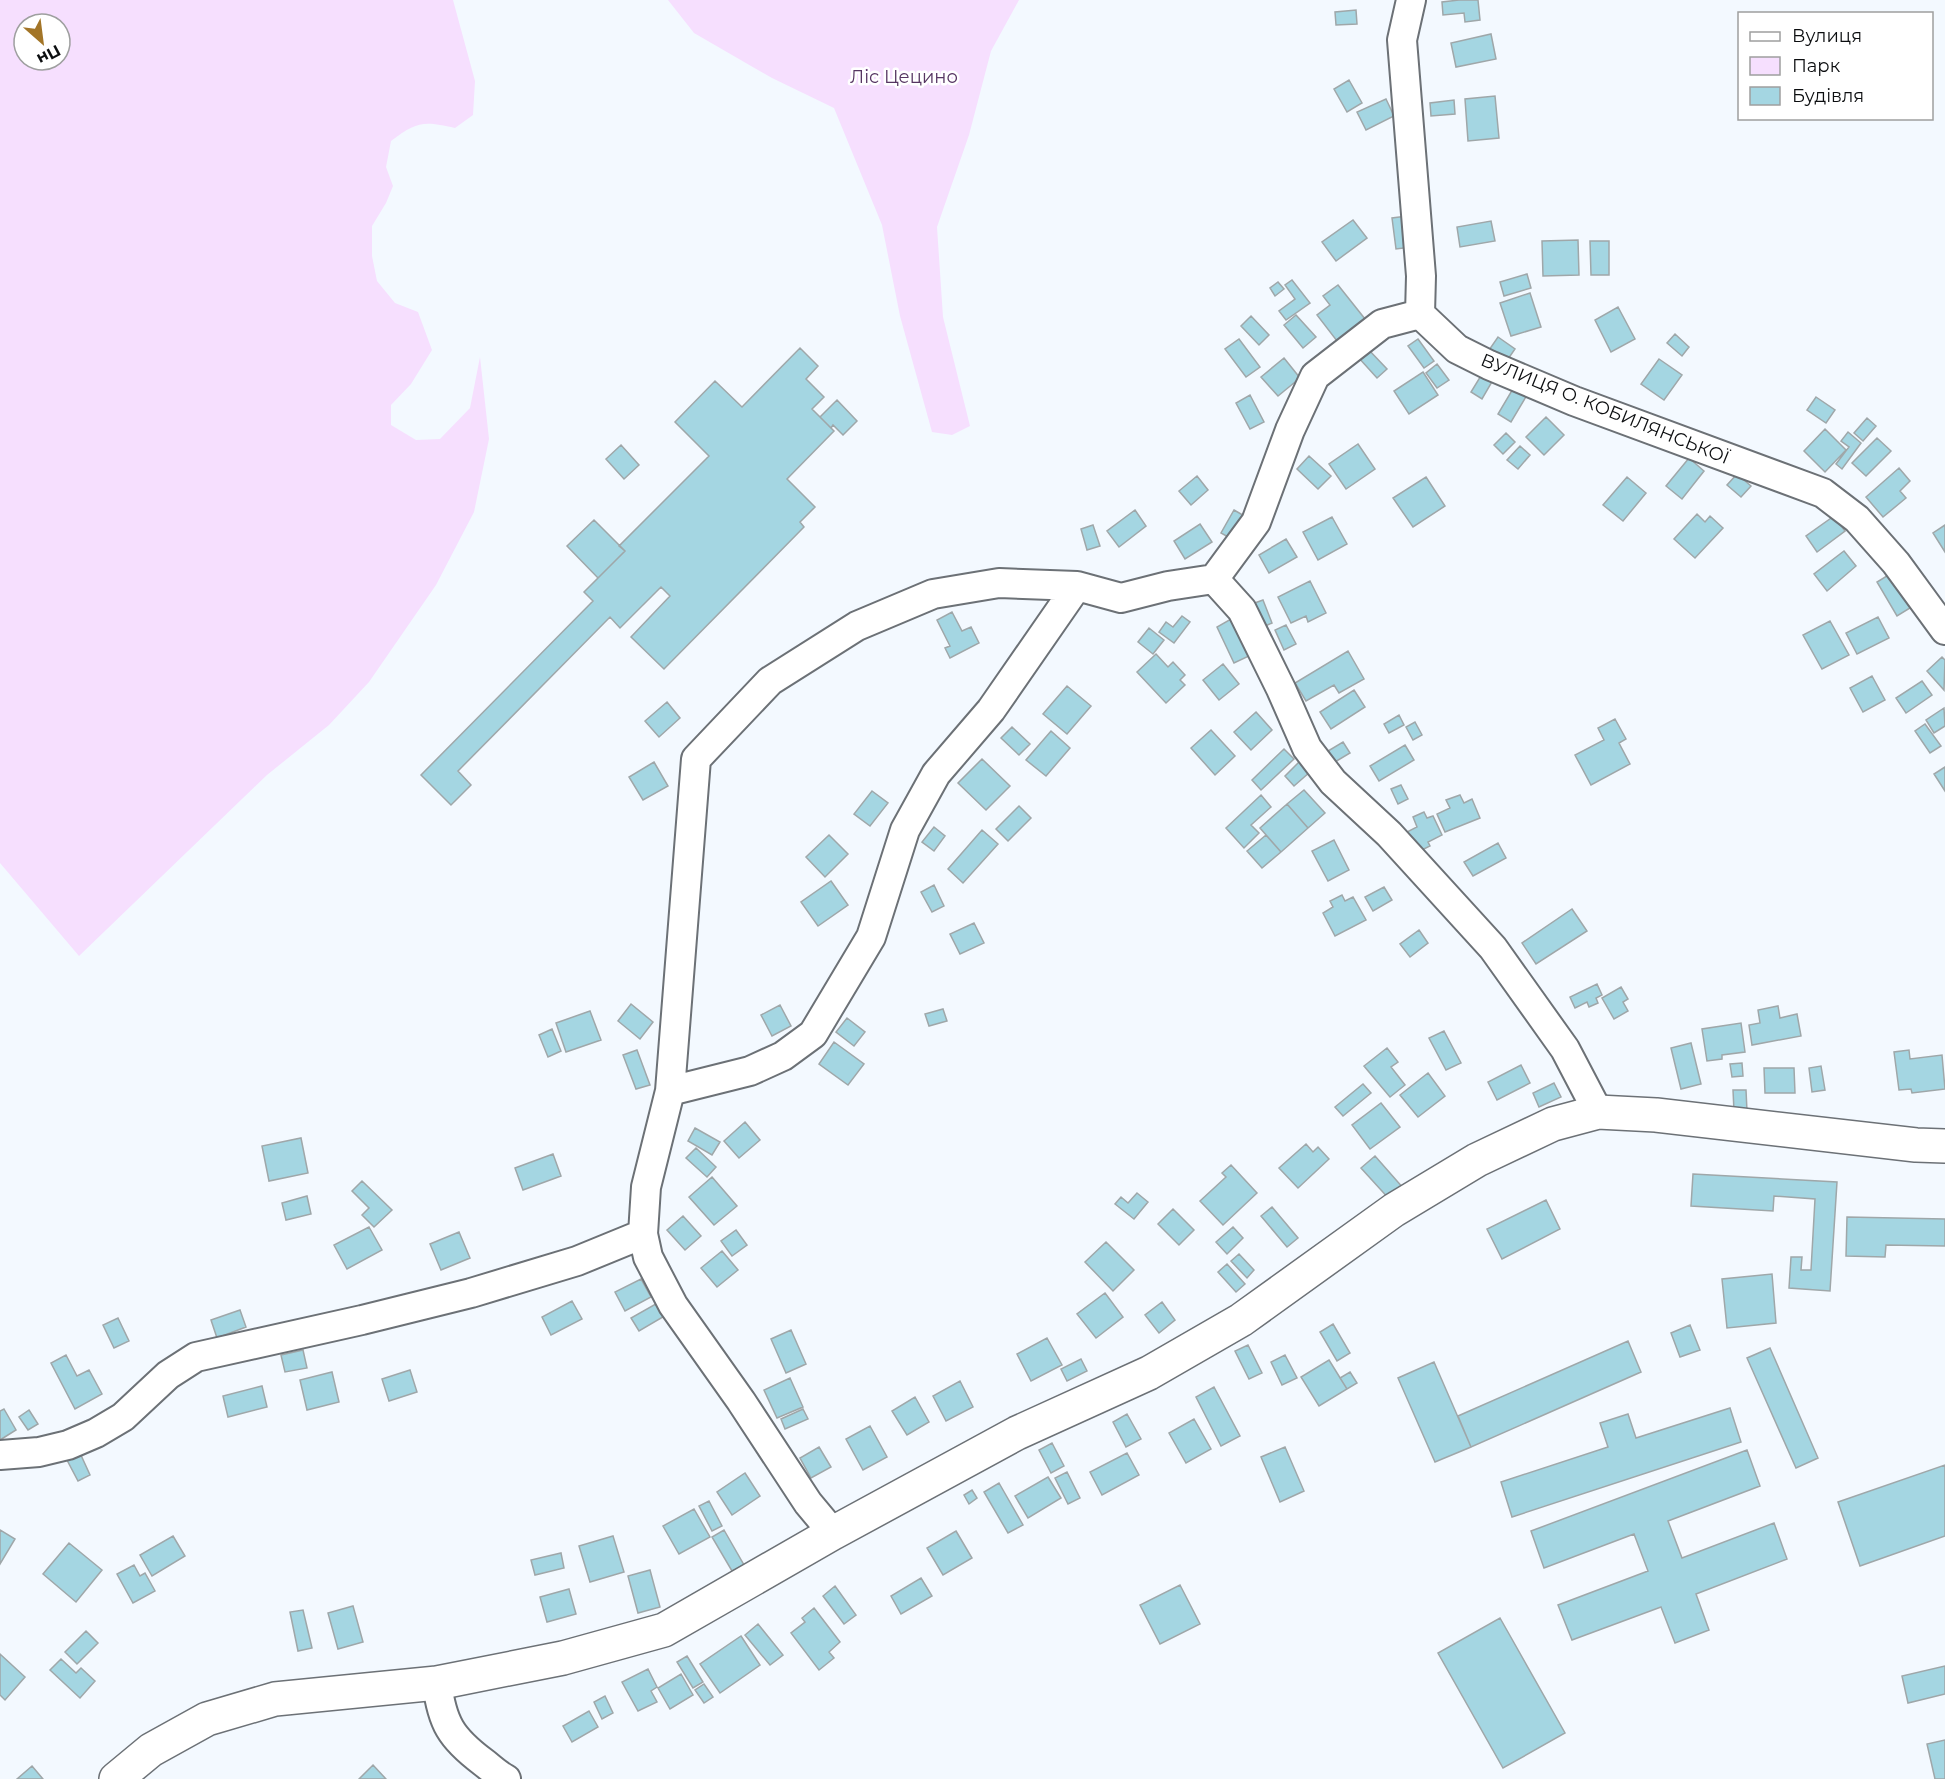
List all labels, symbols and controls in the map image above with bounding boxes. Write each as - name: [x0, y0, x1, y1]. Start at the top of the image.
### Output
- north arrow: [12, 12, 72, 72]
- legend: [1738, 12, 1933, 120]
- text: Вулиця: [1792, 25, 1862, 47]
- text: Пн: [34, 41, 64, 69]
- text: Парк: [1792, 55, 1841, 77]
- park label: Ліс Цецино: [850, 66, 958, 88]
- text: Будівля: [1792, 85, 1864, 107]
- street label: ВУЛИЦЯ О. КОБИЛЯНСЬКОЇ: [1478, 349, 1733, 469]

